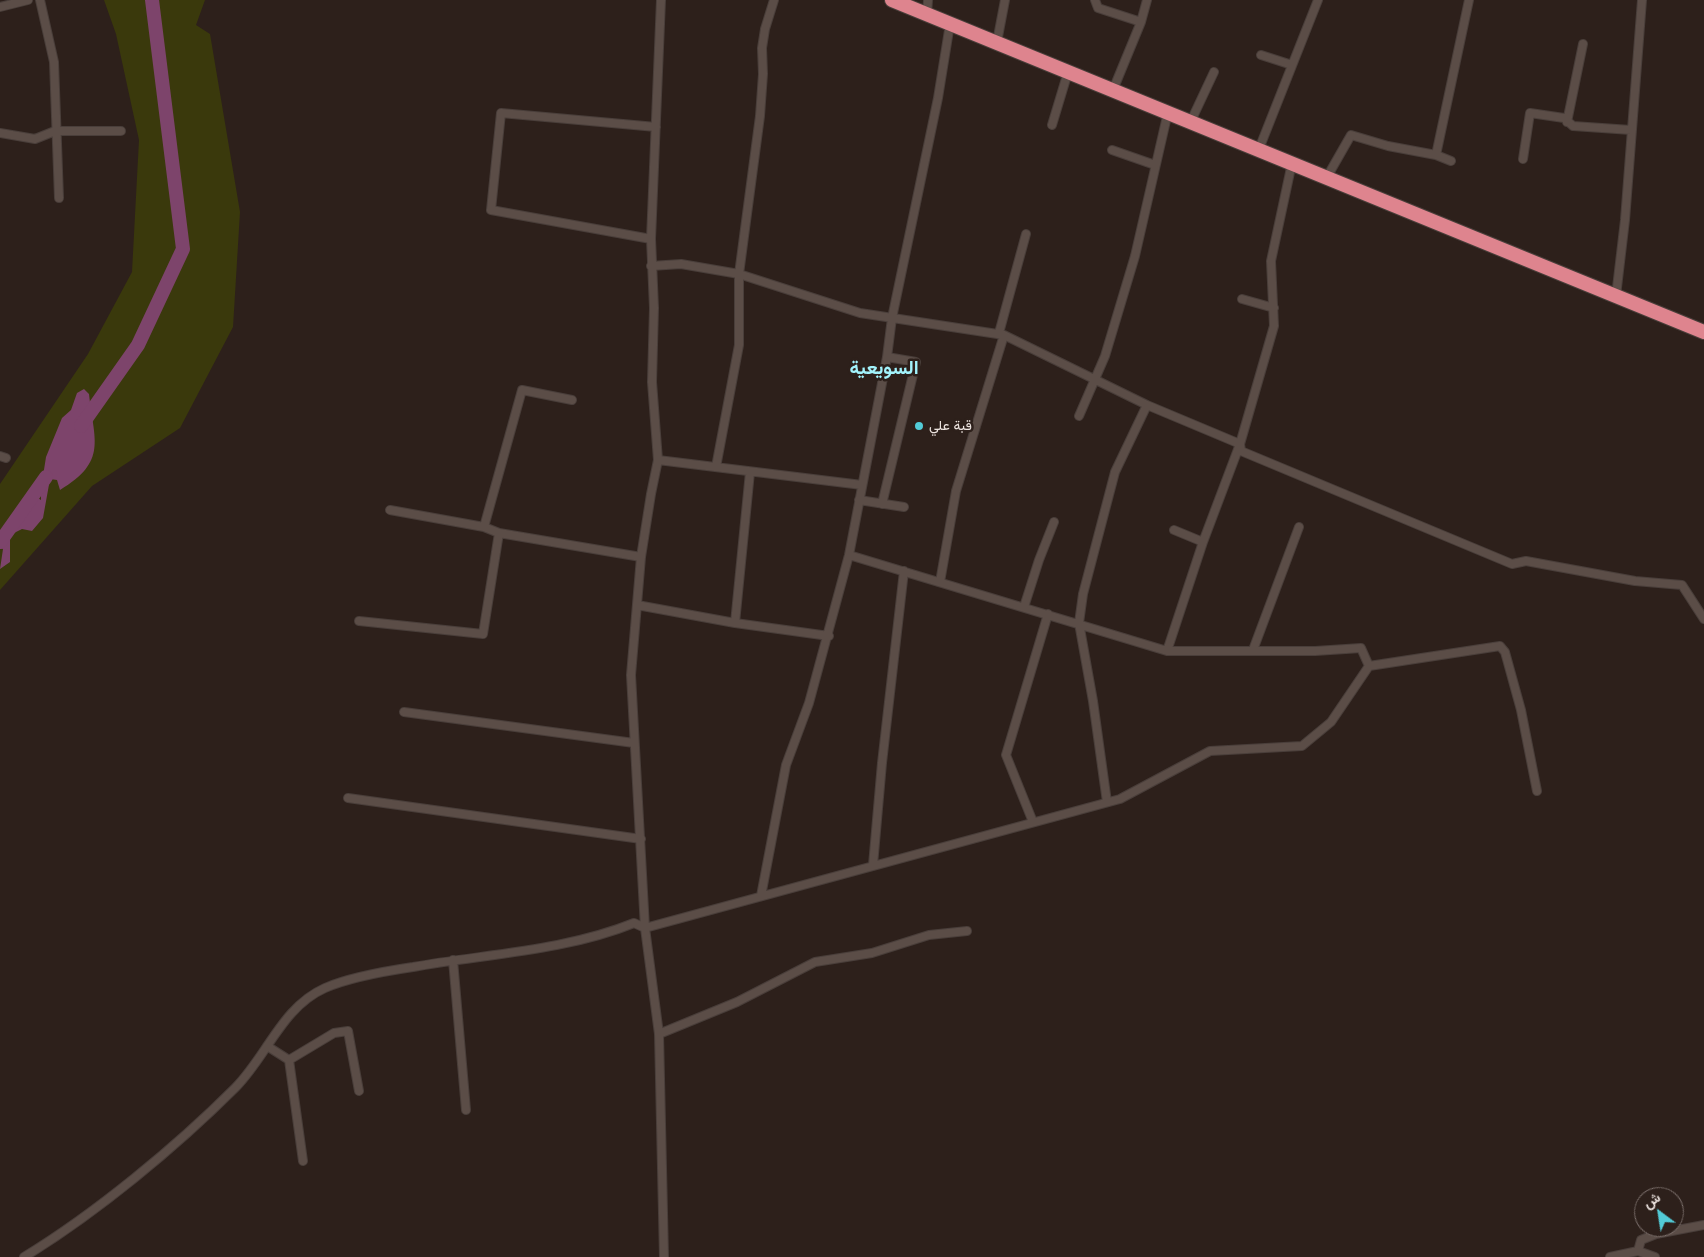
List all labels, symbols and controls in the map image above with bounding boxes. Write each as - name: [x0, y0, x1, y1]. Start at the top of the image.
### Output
- district label: السويعية: [849, 357, 919, 379]
- place label: قبة علي: [929, 418, 972, 434]
- marker: قبة علي: [913, 420, 925, 432]
- north arrow: [1634, 1187, 1684, 1237]
- text: ش: [1640, 1188, 1664, 1212]

